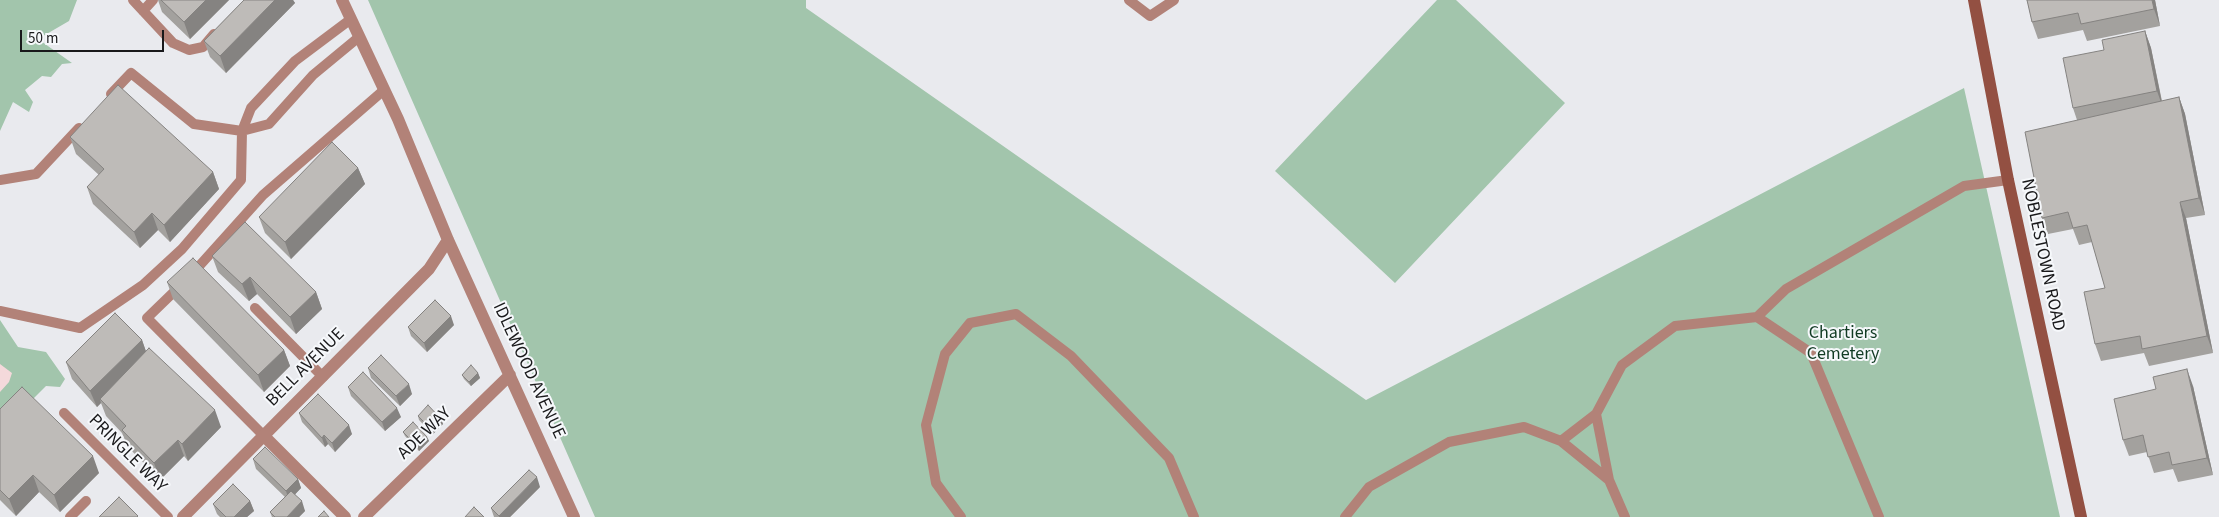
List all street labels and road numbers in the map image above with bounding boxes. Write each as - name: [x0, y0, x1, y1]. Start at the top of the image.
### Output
- street label: NOBLESTOWN ROAD: [2015, 177, 2069, 333]
- street label: IDLEWOOD AVENUE: [487, 300, 569, 442]
- street label: BELL AVENUE: [262, 324, 350, 412]
- street label: ADE WAY: [394, 403, 456, 465]
- street label: PRINGLE WAY: [83, 410, 171, 498]

